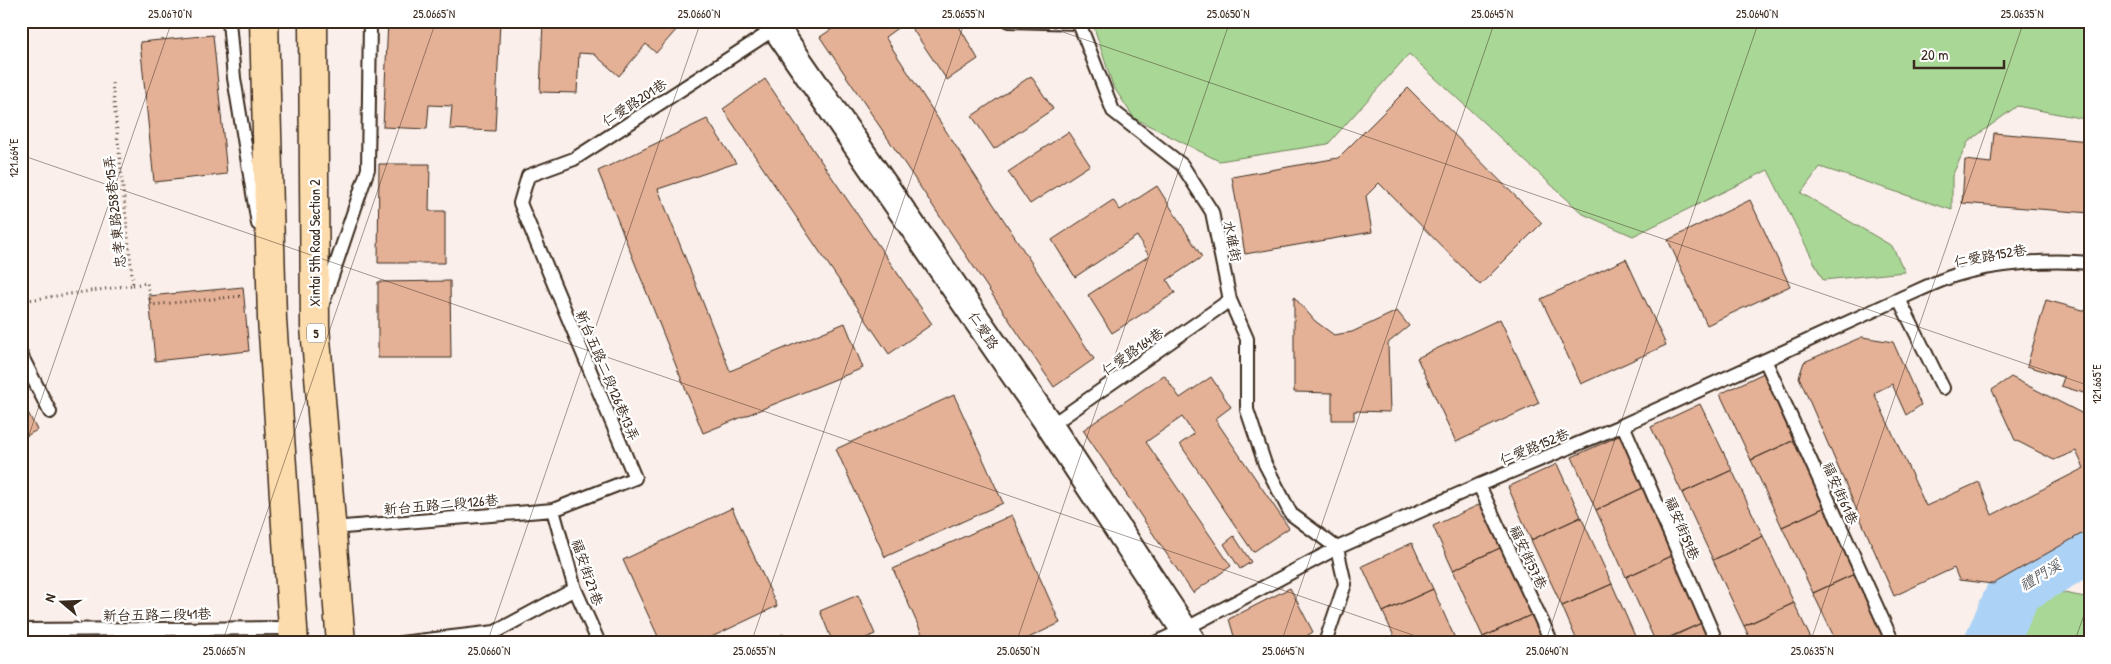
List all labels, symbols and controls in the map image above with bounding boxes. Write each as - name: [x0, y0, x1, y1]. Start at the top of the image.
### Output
- text: 25.0670°N: [148, 5, 192, 22]
- text: 25.0665°N: [413, 5, 455, 22]
- text: 25.0660°N: [678, 5, 720, 22]
- text: 25.0655°N: [942, 5, 984, 22]
- text: 25.0650°N: [1206, 5, 1250, 22]
- text: 25.0645°N: [1471, 5, 1513, 22]
- text: 25.0640°N: [1736, 5, 1778, 22]
- text: 25.0635°N: [2000, 5, 2044, 22]
- scale bar: [1914, 38, 2004, 70]
- text: 20 m: [1921, 44, 1948, 65]
- street label: 仁愛路201巷: [598, 73, 671, 130]
- text: 121.664°E: [5, 138, 22, 178]
- street label: 忠孝東路258巷15弄: [99, 155, 129, 269]
- street label: Xintai 5th Road Section 2: [305, 179, 324, 307]
- street label: 水碓街: [1219, 218, 1247, 264]
- street label: 仁愛路152巷: [1952, 239, 2029, 271]
- street label: 新台五路二段126巷13弄: [572, 307, 644, 443]
- street label: 仁愛路: [964, 307, 1004, 353]
- street label: 仁愛路164巷: [1097, 322, 1168, 379]
- road number: 5: [307, 323, 325, 342]
- text: 121.665°E: [2088, 363, 2105, 404]
- street label: 仁愛路152巷: [1496, 423, 1573, 469]
- street label: 福安街61巷: [1819, 459, 1864, 528]
- street label: 新台五路二段126巷: [383, 489, 500, 518]
- street label: 福安街59巷: [1661, 493, 1705, 563]
- street label: 福安街57巷: [1506, 522, 1553, 593]
- street label: 福安街27巷: [568, 536, 609, 609]
- water label: 禮門溪: [2015, 554, 2066, 596]
- north arrow: [38, 576, 88, 626]
- text: N: [39, 590, 60, 604]
- street label: 新台五路二段41巷: [103, 604, 212, 624]
- text: 25.0665°N: [203, 642, 245, 659]
- text: 25.0660°N: [468, 642, 510, 659]
- text: 25.0655°N: [733, 642, 775, 659]
- text: 25.0650°N: [996, 642, 1040, 659]
- text: 25.0645°N: [1262, 642, 1304, 659]
- text: 25.0640°N: [1526, 642, 1568, 659]
- text: 25.0635°N: [1790, 642, 1834, 659]

